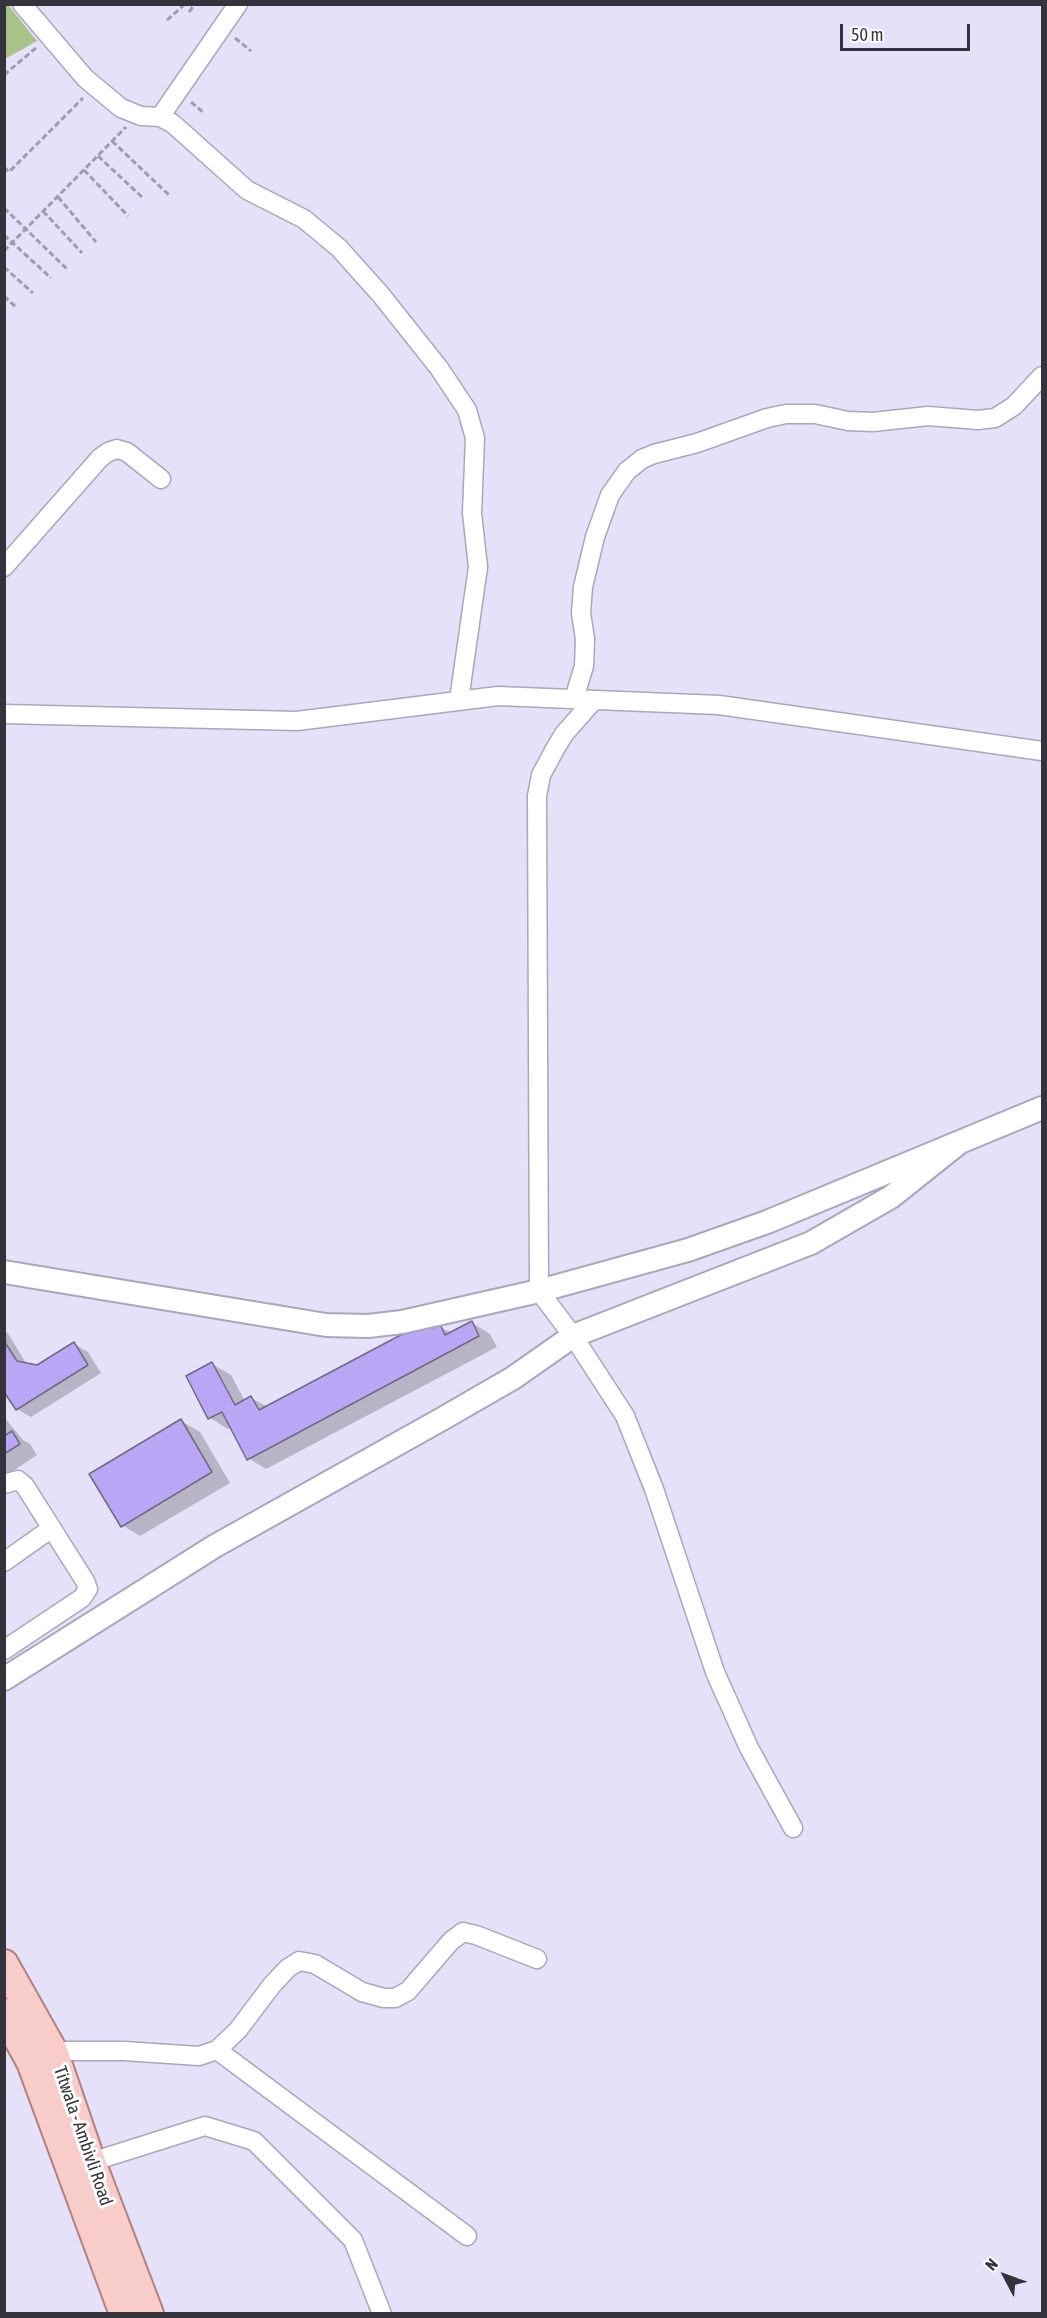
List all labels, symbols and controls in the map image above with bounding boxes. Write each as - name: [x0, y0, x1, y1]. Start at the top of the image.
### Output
- scale bar: [843, 12, 974, 50]
- text: 50 m: [851, 24, 883, 45]
- street label: Titwala - Ambivli Road: [49, 2063, 117, 2209]
- north arrow: [975, 2246, 1035, 2306]
- text: N: [982, 2255, 1001, 2274]

